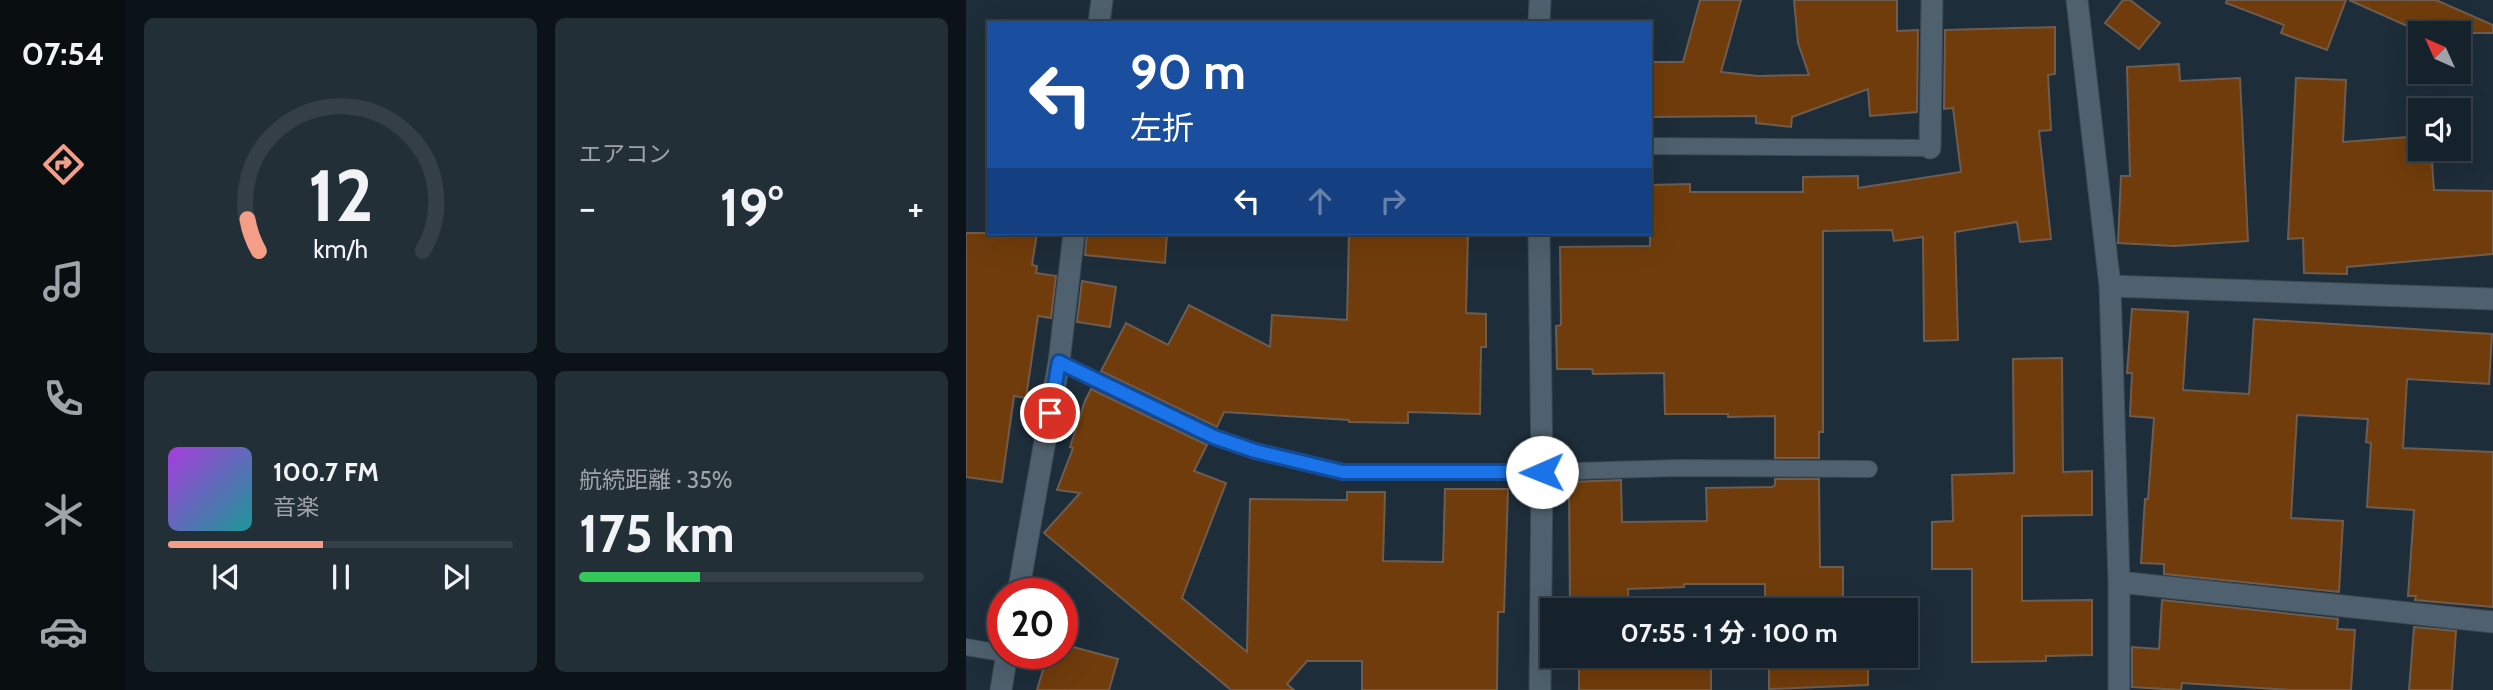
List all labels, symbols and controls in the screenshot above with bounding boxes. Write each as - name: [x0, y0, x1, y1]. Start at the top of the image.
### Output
- north arrow: [2408, 21, 2471, 84]
- map controls: [2408, 21, 2471, 161]
- text: 07:54: [21, 34, 105, 73]
- text: 90 m: [1130, 42, 1246, 101]
- icon: left: [1015, 49, 1106, 140]
- button: sound: [2408, 98, 2471, 161]
- text: 左折: [1130, 108, 1194, 147]
- icon: directions: [39, 140, 88, 189]
- text: エアコン: [579, 140, 671, 168]
- text: 12: [308, 152, 373, 240]
- text: 19°: [720, 176, 783, 239]
- icon: left: [1228, 182, 1266, 220]
- icon: ahead: [1301, 182, 1339, 220]
- icon: right: [1374, 182, 1412, 220]
- text: −: [579, 184, 596, 231]
- text: +: [907, 184, 924, 231]
- text: km/h: [313, 234, 368, 264]
- icon: music: [39, 257, 88, 306]
- icon: phone: [39, 374, 88, 423]
- pin: [1020, 383, 1080, 443]
- icon: arrive: [1031, 394, 1069, 432]
- position arrow: [1505, 435, 1579, 509]
- text: 100.7 FM: [273, 456, 379, 488]
- text: 航続距離 · 35%: [579, 466, 732, 494]
- icon: climate: [39, 490, 88, 539]
- text: 音楽: [273, 493, 319, 521]
- text: 175 km: [579, 502, 735, 565]
- icon: previous: [207, 558, 245, 596]
- icon: pause: [322, 558, 360, 596]
- icon: next: [437, 558, 475, 596]
- speed limit sign: 20: [987, 578, 1078, 669]
- icon: car: [39, 607, 88, 656]
- text: 07:55 · 1 分 · 100 m: [1621, 617, 1837, 649]

